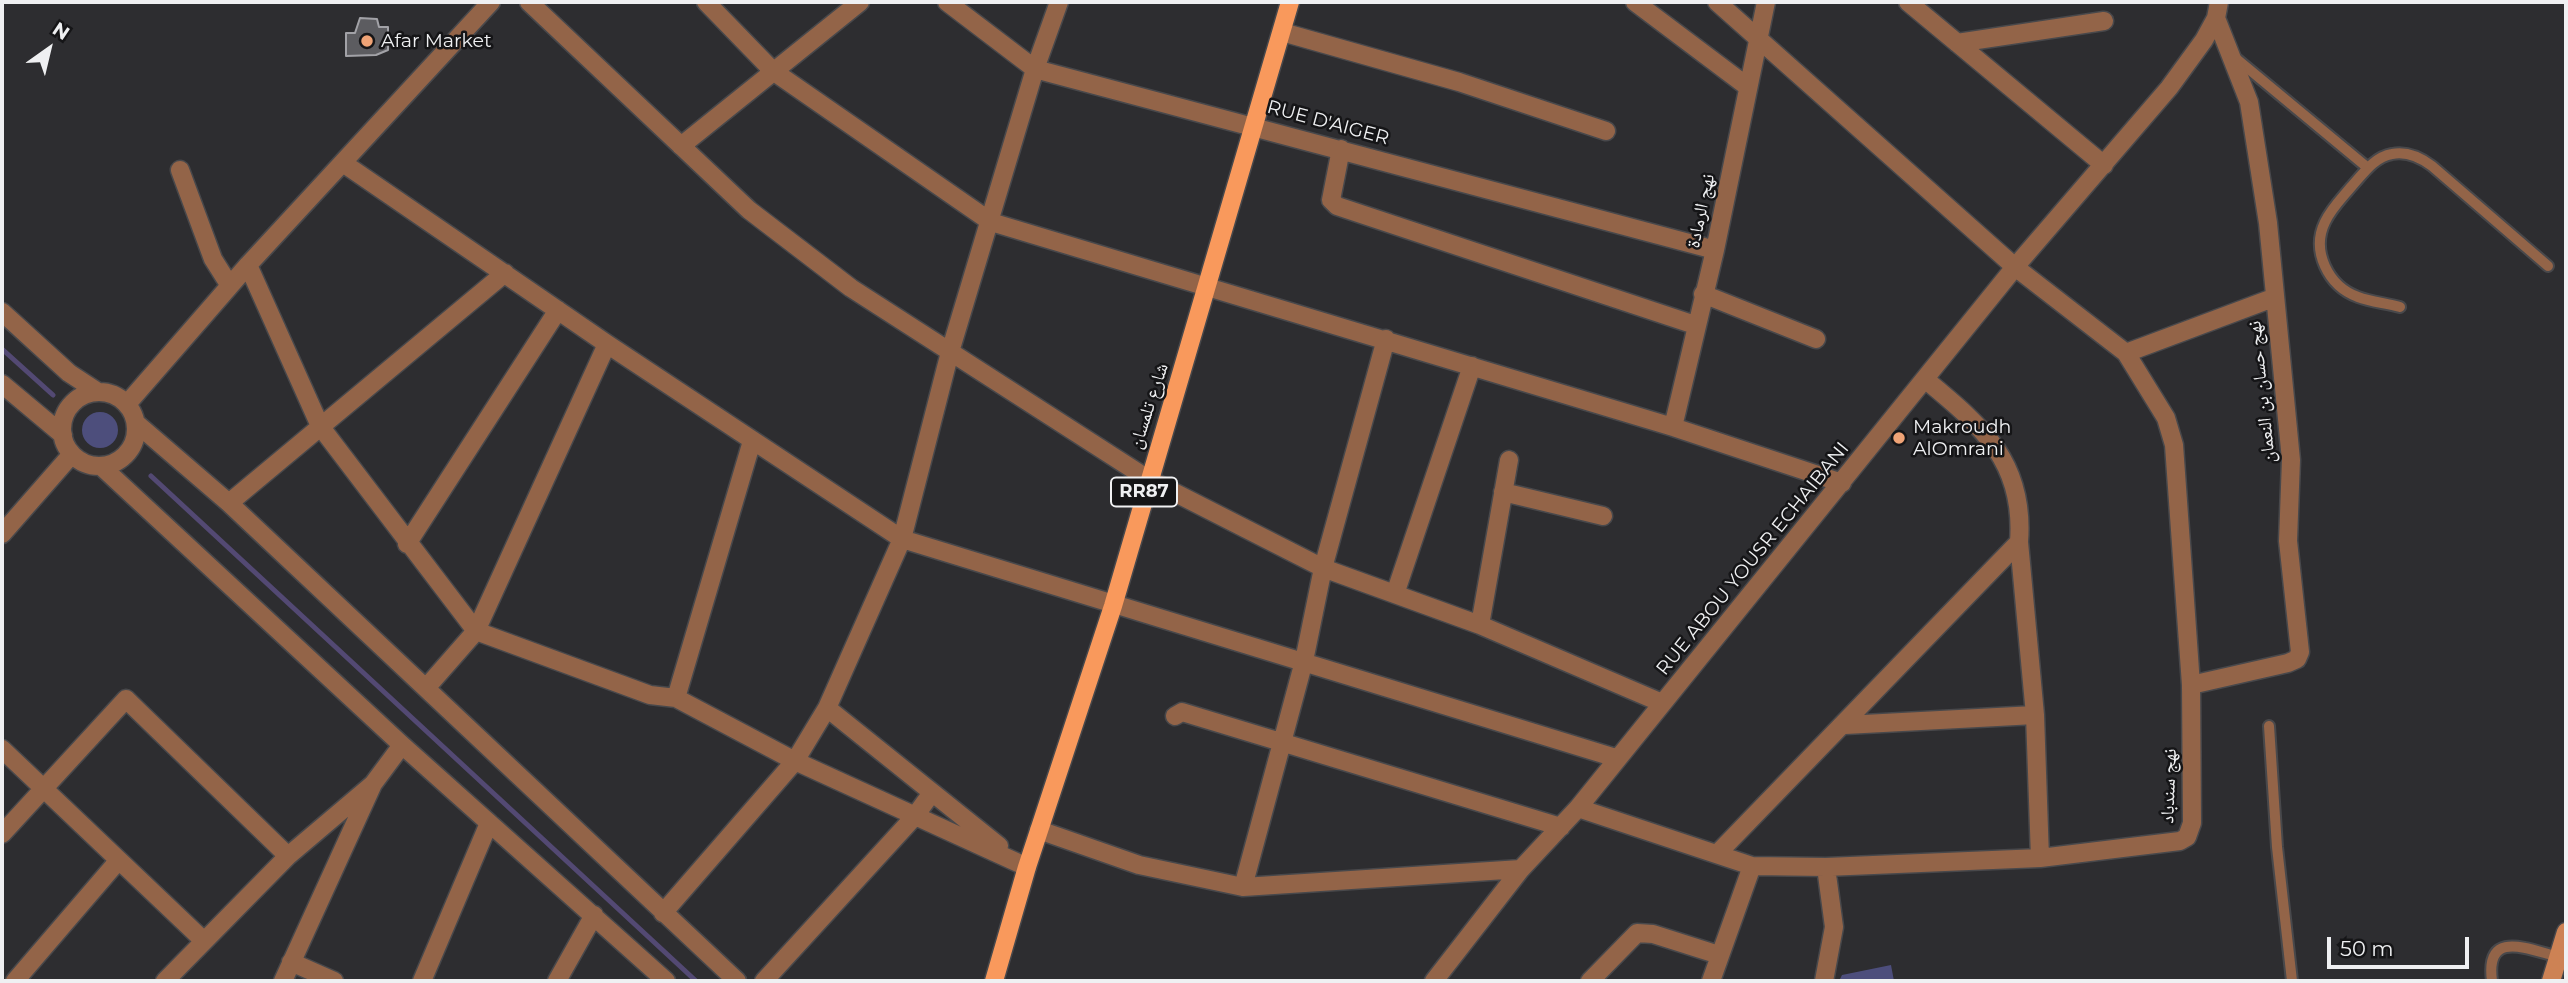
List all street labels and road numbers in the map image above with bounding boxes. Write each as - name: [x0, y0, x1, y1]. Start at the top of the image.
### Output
- street label: RUE D'AIGER: [1265, 96, 1391, 150]
- street label: نهج الرمادة: [1682, 172, 1720, 250]
- street label: نهج حسان بن النعمان: [2243, 320, 2281, 464]
- street label: شارع تلمسان: [1124, 360, 1174, 452]
- street label: RUE ABOU YOUSR ECHAIBANI: [1652, 438, 1854, 680]
- road number: RR87: [1111, 478, 1177, 506]
- street label: نهج سندباد: [2156, 748, 2182, 824]

